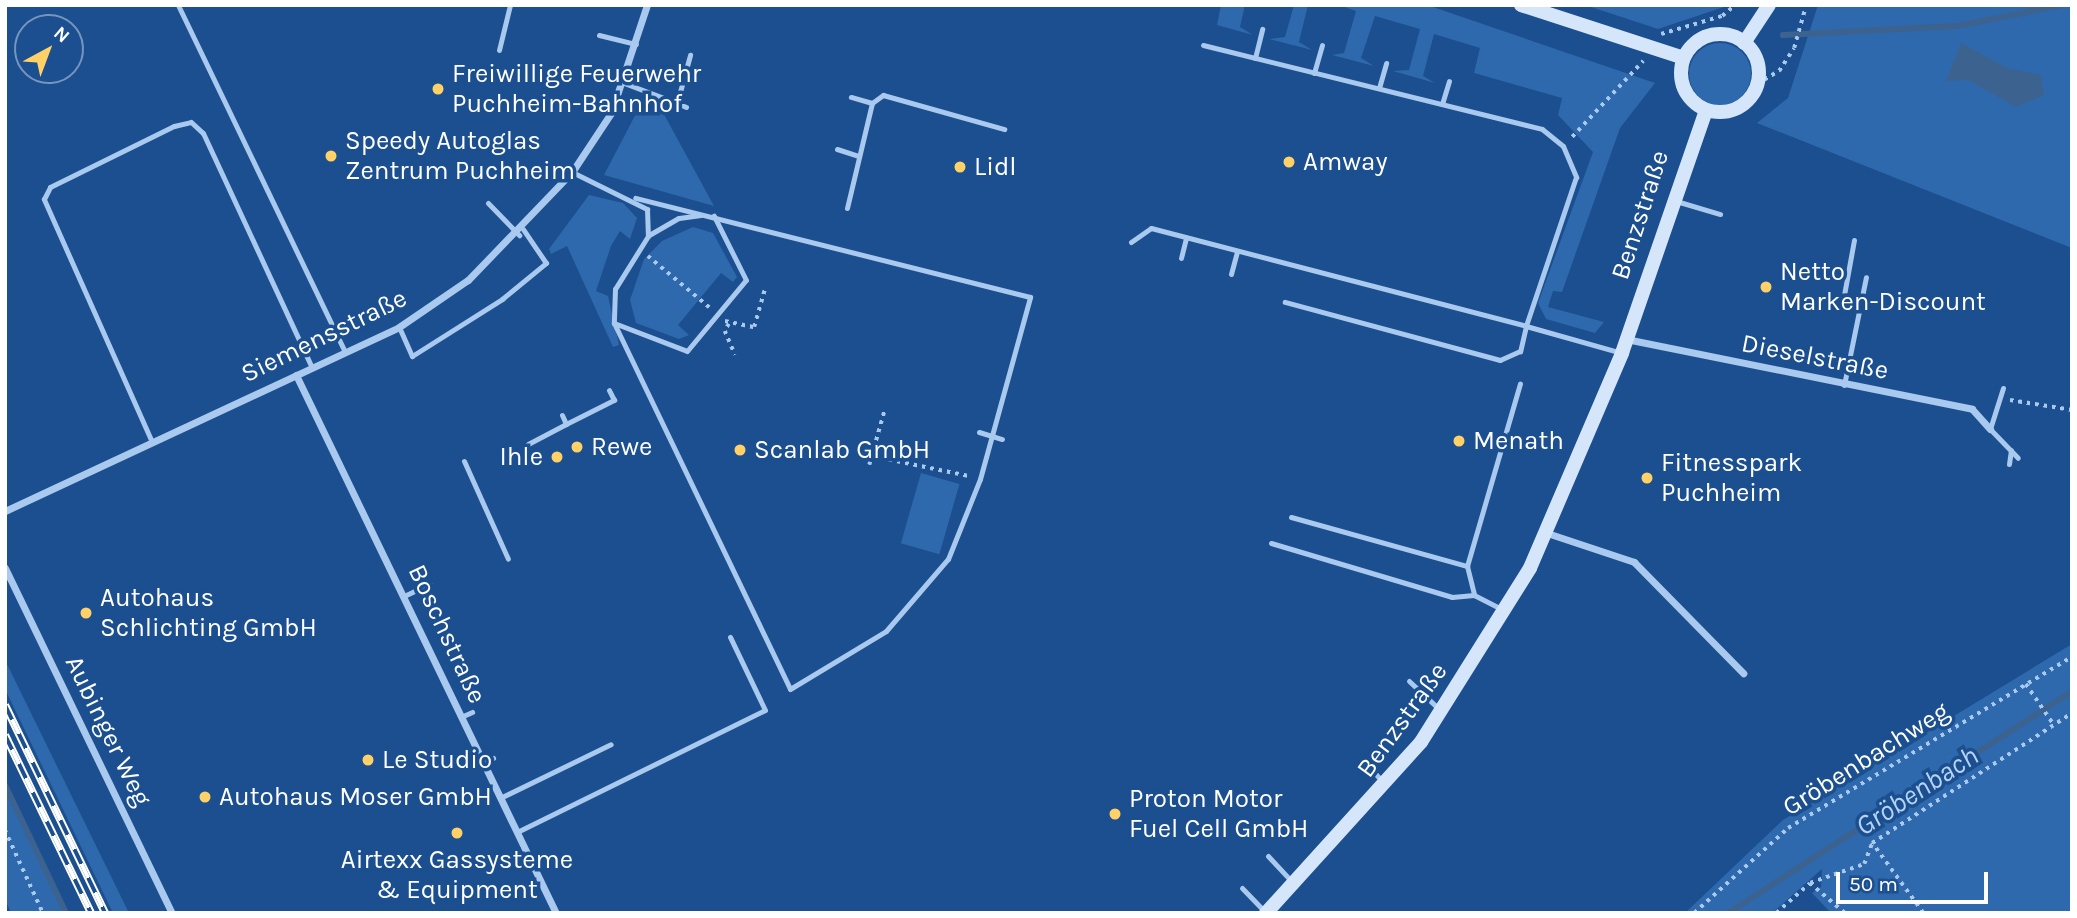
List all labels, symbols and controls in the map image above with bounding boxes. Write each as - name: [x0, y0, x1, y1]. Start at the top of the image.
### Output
- north arrow: [14, 14, 84, 84]
- text: N: [49, 22, 74, 47]
- place label: Freiwillige Feuerwehr Puchheim-Bahnhof: [452, 58, 701, 119]
- marker: Freiwillige Feuerwehr Puchheim-Bahnhof: [430, 81, 446, 97]
- place label: Speedy Autoglas Zentrum Puchheim: [345, 125, 575, 186]
- place label: Amway: [1303, 146, 1388, 178]
- street label: Benzstraße: [1604, 146, 1676, 284]
- marker: Speedy Autoglas Zentrum Puchheim: [323, 148, 339, 164]
- place label: Lidl: [974, 151, 1017, 183]
- marker: Amway: [1281, 154, 1297, 170]
- marker: Lidl: [952, 159, 968, 175]
- place label: Netto Marken-Discount: [1780, 256, 1986, 318]
- marker: Netto Marken-Discount: [1758, 279, 1774, 295]
- street label: Siemensstraße: [236, 282, 412, 390]
- street label: Dieselstraße: [1739, 327, 1891, 387]
- place label: Menath: [1473, 425, 1564, 457]
- place label: Rewe: [591, 431, 652, 463]
- marker: Menath: [1451, 433, 1467, 449]
- place label: Scanlab GmbH: [754, 434, 930, 466]
- marker: Rewe: [569, 439, 585, 455]
- place label: Ihle: [499, 441, 543, 473]
- marker: Scanlab GmbH: [732, 442, 748, 458]
- place label: Fitnesspark Puchheim: [1661, 447, 1802, 508]
- marker: Ihle: [549, 449, 565, 465]
- marker: Fitnesspark Puchheim: [1639, 470, 1655, 486]
- street label: Boschstraße: [401, 560, 493, 708]
- place label: Autohaus Schlichting GmbH: [100, 582, 317, 644]
- marker: Autohaus Schlichting GmbH: [78, 605, 94, 621]
- street label: Aubinger Weg: [58, 651, 158, 811]
- street label: Benzstraße: [1350, 657, 1454, 783]
- street label: Gröbenbachweg: [1777, 695, 1955, 823]
- water label: Gröbenbach: [1849, 739, 1985, 843]
- place label: Le Studio: [382, 744, 492, 776]
- marker: Le Studio: [360, 752, 376, 768]
- place label: Autohaus Moser GmbH: [219, 781, 492, 813]
- place label: Proton Motor Fuel Cell GmbH: [1129, 783, 1308, 844]
- marker: Autohaus Moser GmbH: [197, 789, 213, 805]
- marker: Proton Motor Fuel Cell GmbH: [1107, 806, 1123, 822]
- marker: Airtexx Gassysteme & Equipment: [449, 825, 465, 841]
- place label: Airtexx Gassysteme & Equipment: [341, 844, 573, 906]
- scale bar: [1839, 858, 1991, 902]
- text: 50 m: [1849, 872, 1898, 896]

